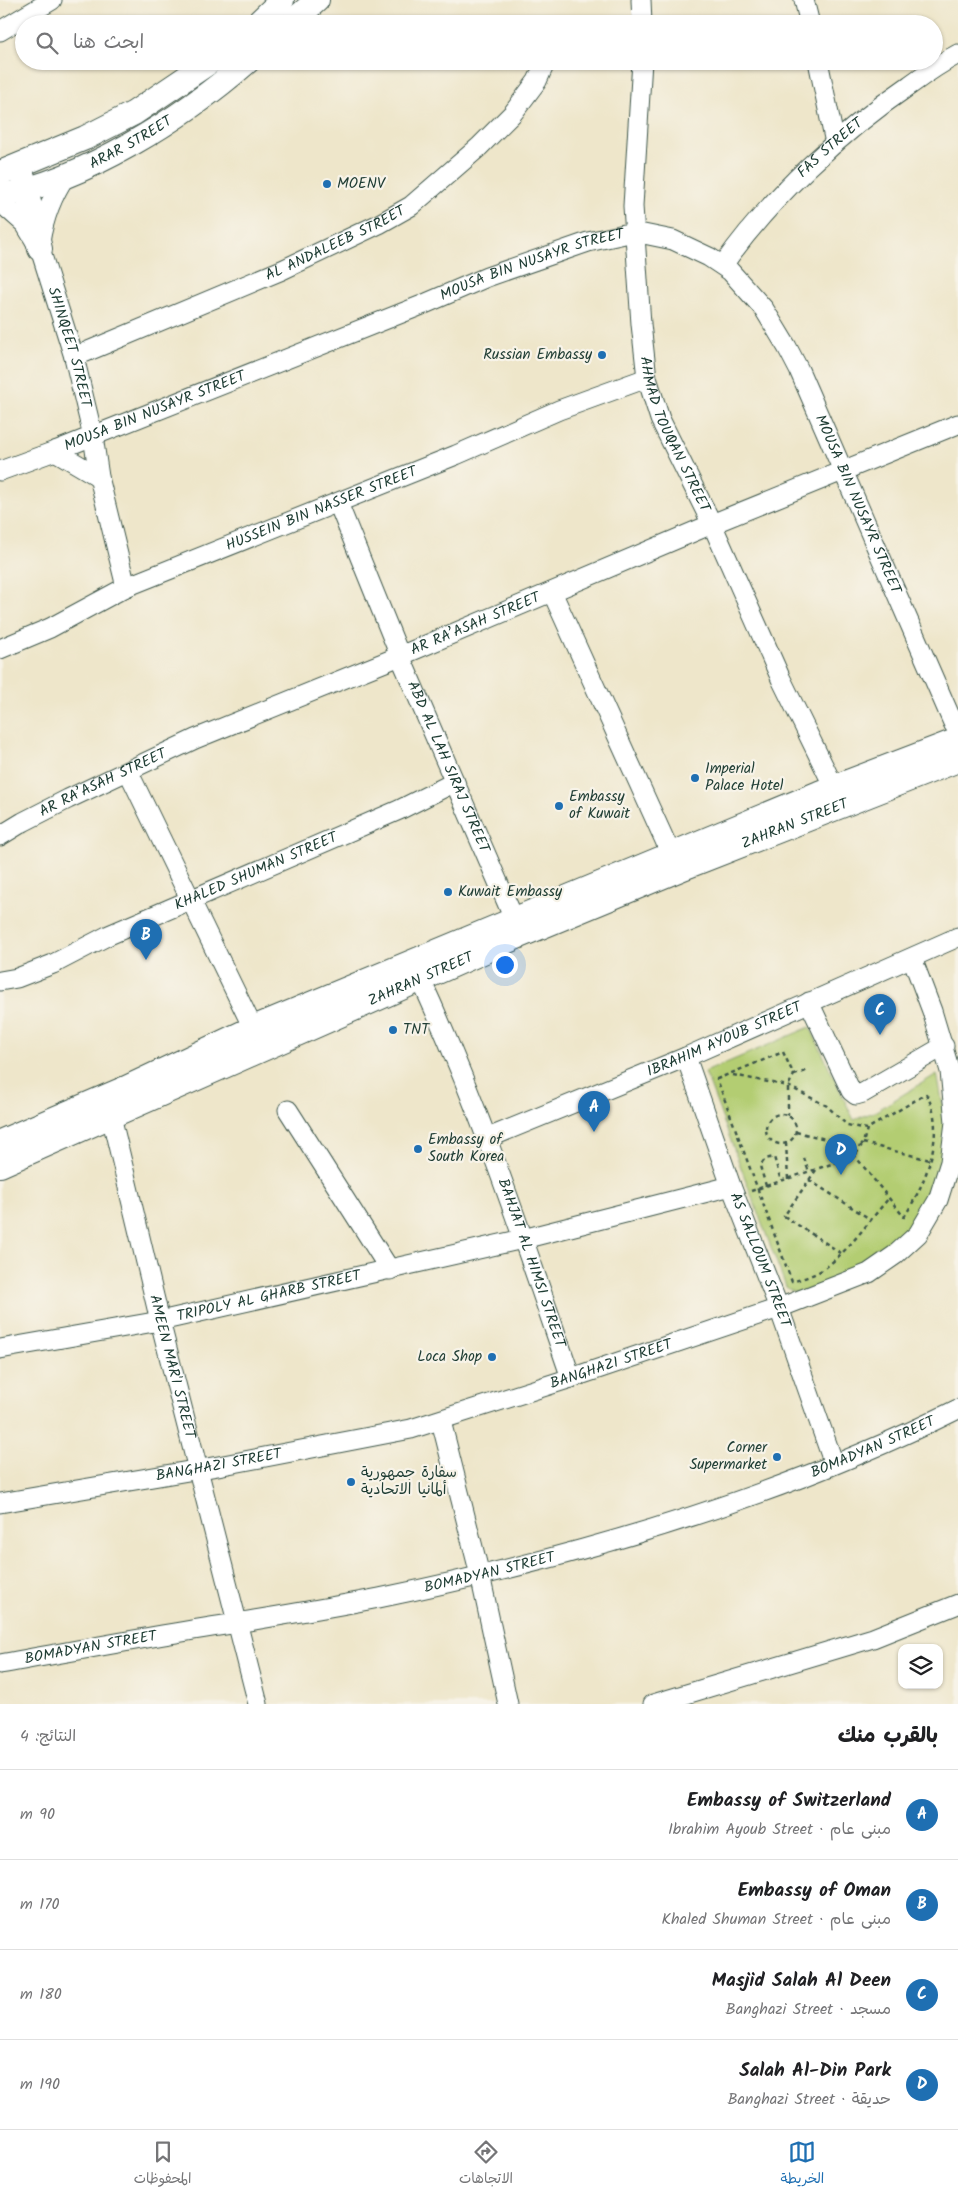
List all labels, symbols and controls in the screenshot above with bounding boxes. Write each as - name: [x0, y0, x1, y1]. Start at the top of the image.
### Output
- search box: [15, 15, 943, 70]
- text: ابحث هنا: [73, 28, 144, 58]
- icon: search: [33, 29, 61, 57]
- street label: ARAR STREET: [85, 109, 179, 176]
- street label: FAS STREET: [792, 111, 870, 184]
- place label: MOENV: [337, 172, 386, 196]
- marker: MOENV: [321, 178, 333, 190]
- street label: AL ANDALEEB STREET: [262, 198, 412, 288]
- street label: MOUSA BIN NUSAYR STREET: [436, 222, 628, 308]
- street label: SHINQEET STREET: [41, 284, 98, 412]
- place label: Russian Embassy: [483, 343, 593, 367]
- marker: Russian Embassy: [596, 349, 608, 361]
- street label: AHMAD TOUQAN STREET: [633, 355, 717, 518]
- street label: MOUSA BIN NUSAYR STREET: [61, 364, 251, 458]
- street label: MOUSA BIN NUSAYR STREET: [808, 411, 908, 600]
- street label: HUSSEIN BIN NASSER STREET: [222, 459, 422, 558]
- street label: AR RA’ASAH STREET: [407, 585, 546, 662]
- street label: ABD AL LAH SIRAJ STREET: [400, 677, 497, 858]
- street label: AR RA’ASAH STREET: [35, 741, 172, 824]
- place label: Imperial Palace Hotel: [705, 757, 784, 798]
- marker: Imperial Palace Hotel: [689, 772, 701, 784]
- place label: Embassy of Kuwait: [569, 785, 630, 826]
- street label: ZAHRAN STREET: [738, 792, 854, 856]
- marker: Embassy of Kuwait: [553, 800, 565, 812]
- street label: KHALED SHUMAN STREET: [171, 825, 343, 917]
- place label: Kuwait Embassy: [458, 880, 563, 904]
- marker: Kuwait Embassy: [442, 886, 454, 898]
- pin: B: [130, 919, 162, 960]
- street label: ZAHRAN STREET: [364, 945, 479, 1013]
- your location: [492, 952, 518, 978]
- pin: C: [864, 994, 896, 1035]
- street label: IBRAHIM AYOUB STREET: [643, 995, 807, 1084]
- place label: TNT: [403, 1018, 431, 1042]
- marker: TNT: [387, 1024, 399, 1036]
- pin: A: [578, 1091, 610, 1132]
- place label: Embassy of South Korea: [428, 1128, 504, 1169]
- pin: D: [825, 1134, 857, 1175]
- marker: Embassy of South Korea: [412, 1143, 424, 1155]
- street label: BAHJAT AL HIMSI STREET: [491, 1175, 572, 1353]
- street label: AS SALLOUM STREET: [723, 1189, 798, 1333]
- street label: TRIPOLY AL GHARB STREET: [174, 1264, 365, 1329]
- street label: AMEEN MAR'I STREET: [142, 1292, 202, 1443]
- street label: BANGHAZI STREET: [547, 1332, 677, 1396]
- place label: Loca Shop: [417, 1345, 482, 1369]
- marker: Loca Shop: [486, 1351, 498, 1363]
- street label: BOMADYAN STREET: [807, 1409, 941, 1485]
- place label: Corner Supermarket: [689, 1436, 768, 1477]
- street label: BANGHAZI STREET: [154, 1442, 286, 1488]
- marker: Corner Supermarket: [771, 1451, 783, 1463]
- place label: سفارة جمهورية ألمانيا الاتحادية: [361, 1461, 457, 1502]
- marker: سفارة جمهورية ألمانيا الاتحادية: [345, 1476, 357, 1488]
- street label: BOMADYAN STREET: [422, 1545, 559, 1600]
- street label: BOMADYAN STREET: [23, 1624, 160, 1671]
- map controls: [898, 1644, 943, 1689]
- button: layers: [898, 1644, 943, 1689]
- text: بالقرب منك: [838, 1720, 938, 1753]
- text: النتائج: 4: [20, 1724, 76, 1749]
- text: Embassy of Switzerland: [687, 1786, 891, 1816]
- text: 90 m: [20, 1802, 55, 1827]
- text: A: [917, 1802, 927, 1827]
- text: مبنى عام · Ibrahim Ayoub Street: [668, 1817, 891, 1842]
- text: Embassy of Oman: [738, 1876, 891, 1906]
- text: 170 m: [20, 1892, 60, 1917]
- text: B: [917, 1892, 927, 1917]
- text: مبنى عام · Khaled Shuman Street: [662, 1907, 891, 1932]
- text: Masjid Salah Al Deen: [712, 1966, 891, 1996]
- text: 180 m: [20, 1982, 62, 2007]
- text: C: [917, 1982, 927, 2007]
- text: مسجد · Banghazi Street: [726, 1997, 891, 2022]
- text: Salah Al-Din Park: [739, 2056, 891, 2086]
- text: 190 m: [20, 2072, 60, 2097]
- text: D: [917, 2072, 927, 2097]
- text: حديقة · Banghazi Street: [727, 2087, 891, 2112]
- tab: المحفوظات: [134, 2138, 191, 2191]
- tab: الاتجاهات: [459, 2138, 513, 2191]
- tab: الخريطة: [781, 2138, 824, 2191]

